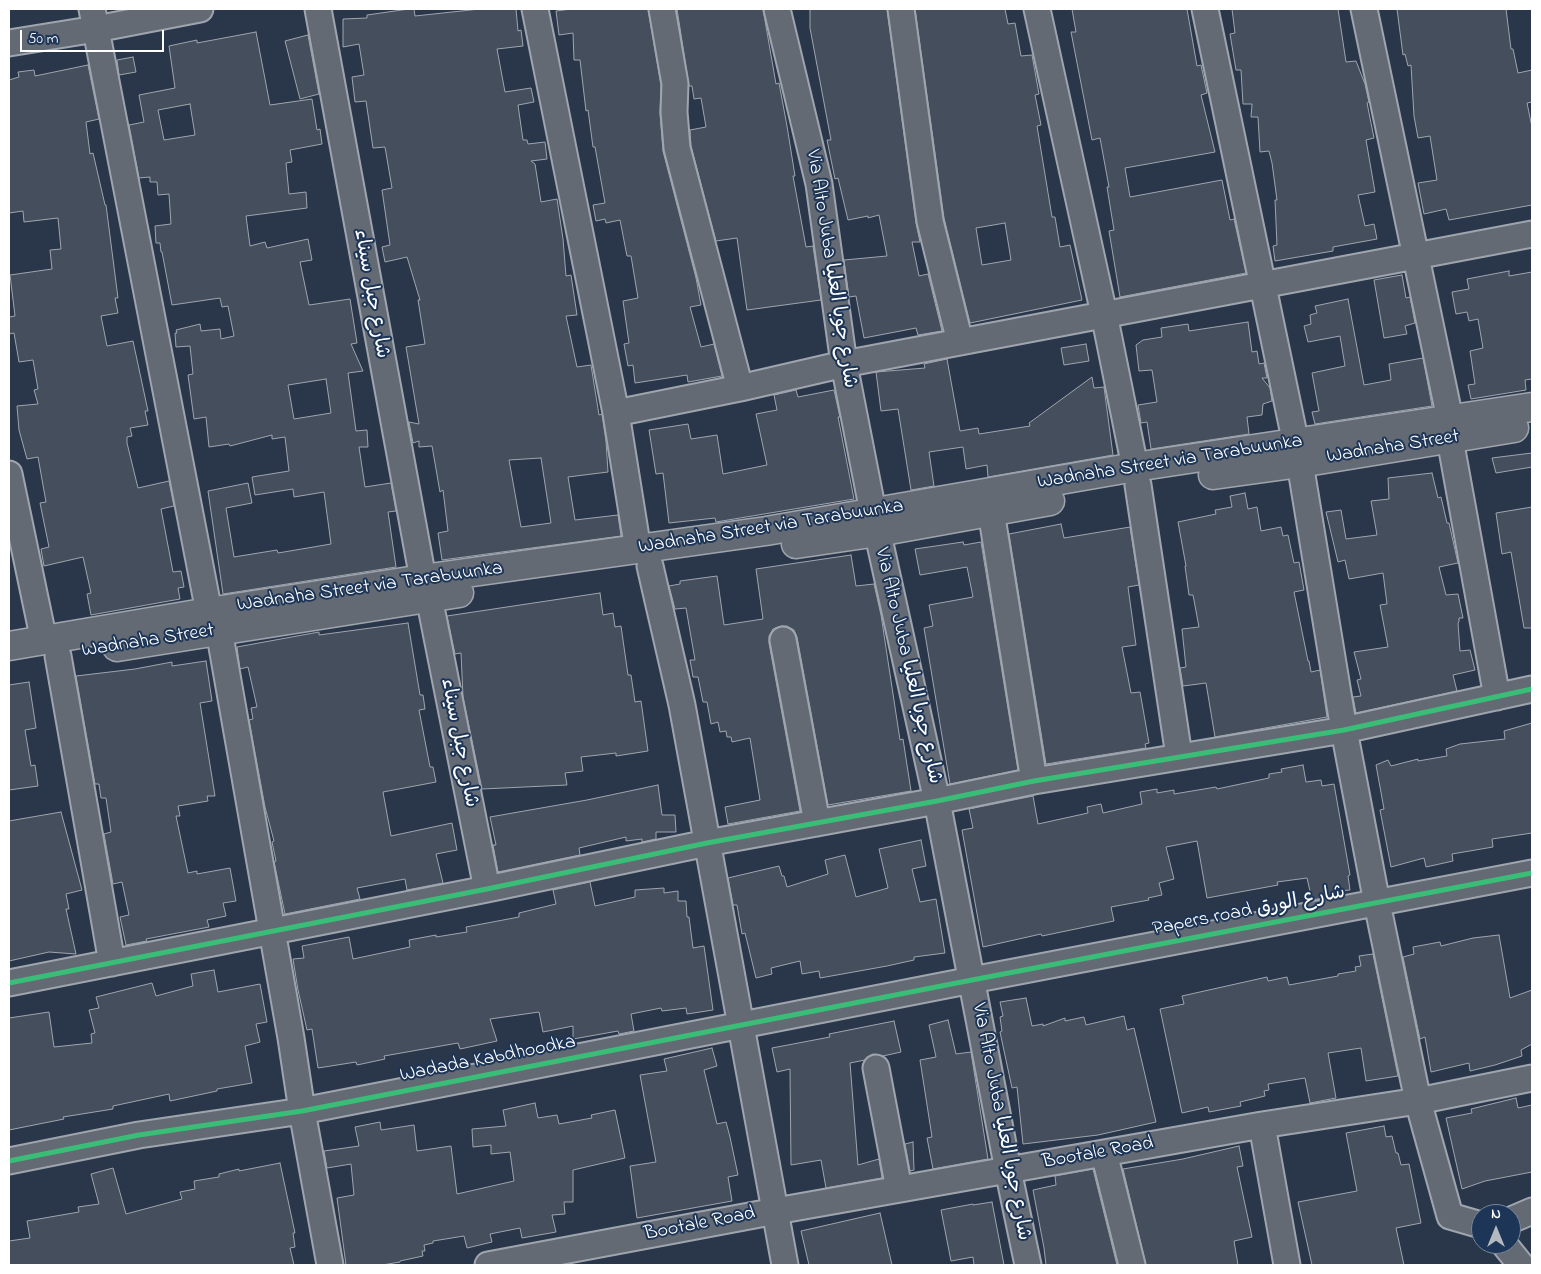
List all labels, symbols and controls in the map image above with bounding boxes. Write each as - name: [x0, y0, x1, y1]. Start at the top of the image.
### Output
- scale bar: [22, 20, 166, 52]
- text: 50 m: [28, 28, 58, 50]
- street label: Via Alto Juba شارع جوبا العليا: [799, 148, 861, 390]
- street label: شارع جبل سيناء: [347, 227, 393, 361]
- street label: Wadnaha Street: [1325, 426, 1461, 470]
- street label: Wadnaha Street via Tarabuunka: [1036, 430, 1304, 496]
- street label: Wadnaha Street via Tarabuunka: [637, 495, 905, 561]
- street label: Via Alto Juba شارع جوبا العليا: [868, 546, 946, 786]
- street label: Wadnaha Street via Tarabuunka: [236, 557, 504, 619]
- street label: Wadnaha Street: [80, 620, 216, 664]
- street label: شارع جبل سيناء: [434, 676, 482, 810]
- street label: Papers road شارع الورق: [1151, 882, 1347, 942]
- street label: Via Alto Juba شارع جوبا العليا: [965, 1001, 1035, 1243]
- street label: Wadada Kabdhoodka: [398, 1031, 578, 1089]
- street label: Bootale Road: [1040, 1132, 1156, 1176]
- street label: Bootale Road: [642, 1202, 758, 1248]
- north arrow: [1471, 1204, 1521, 1254]
- text: N: [1491, 1204, 1501, 1225]

